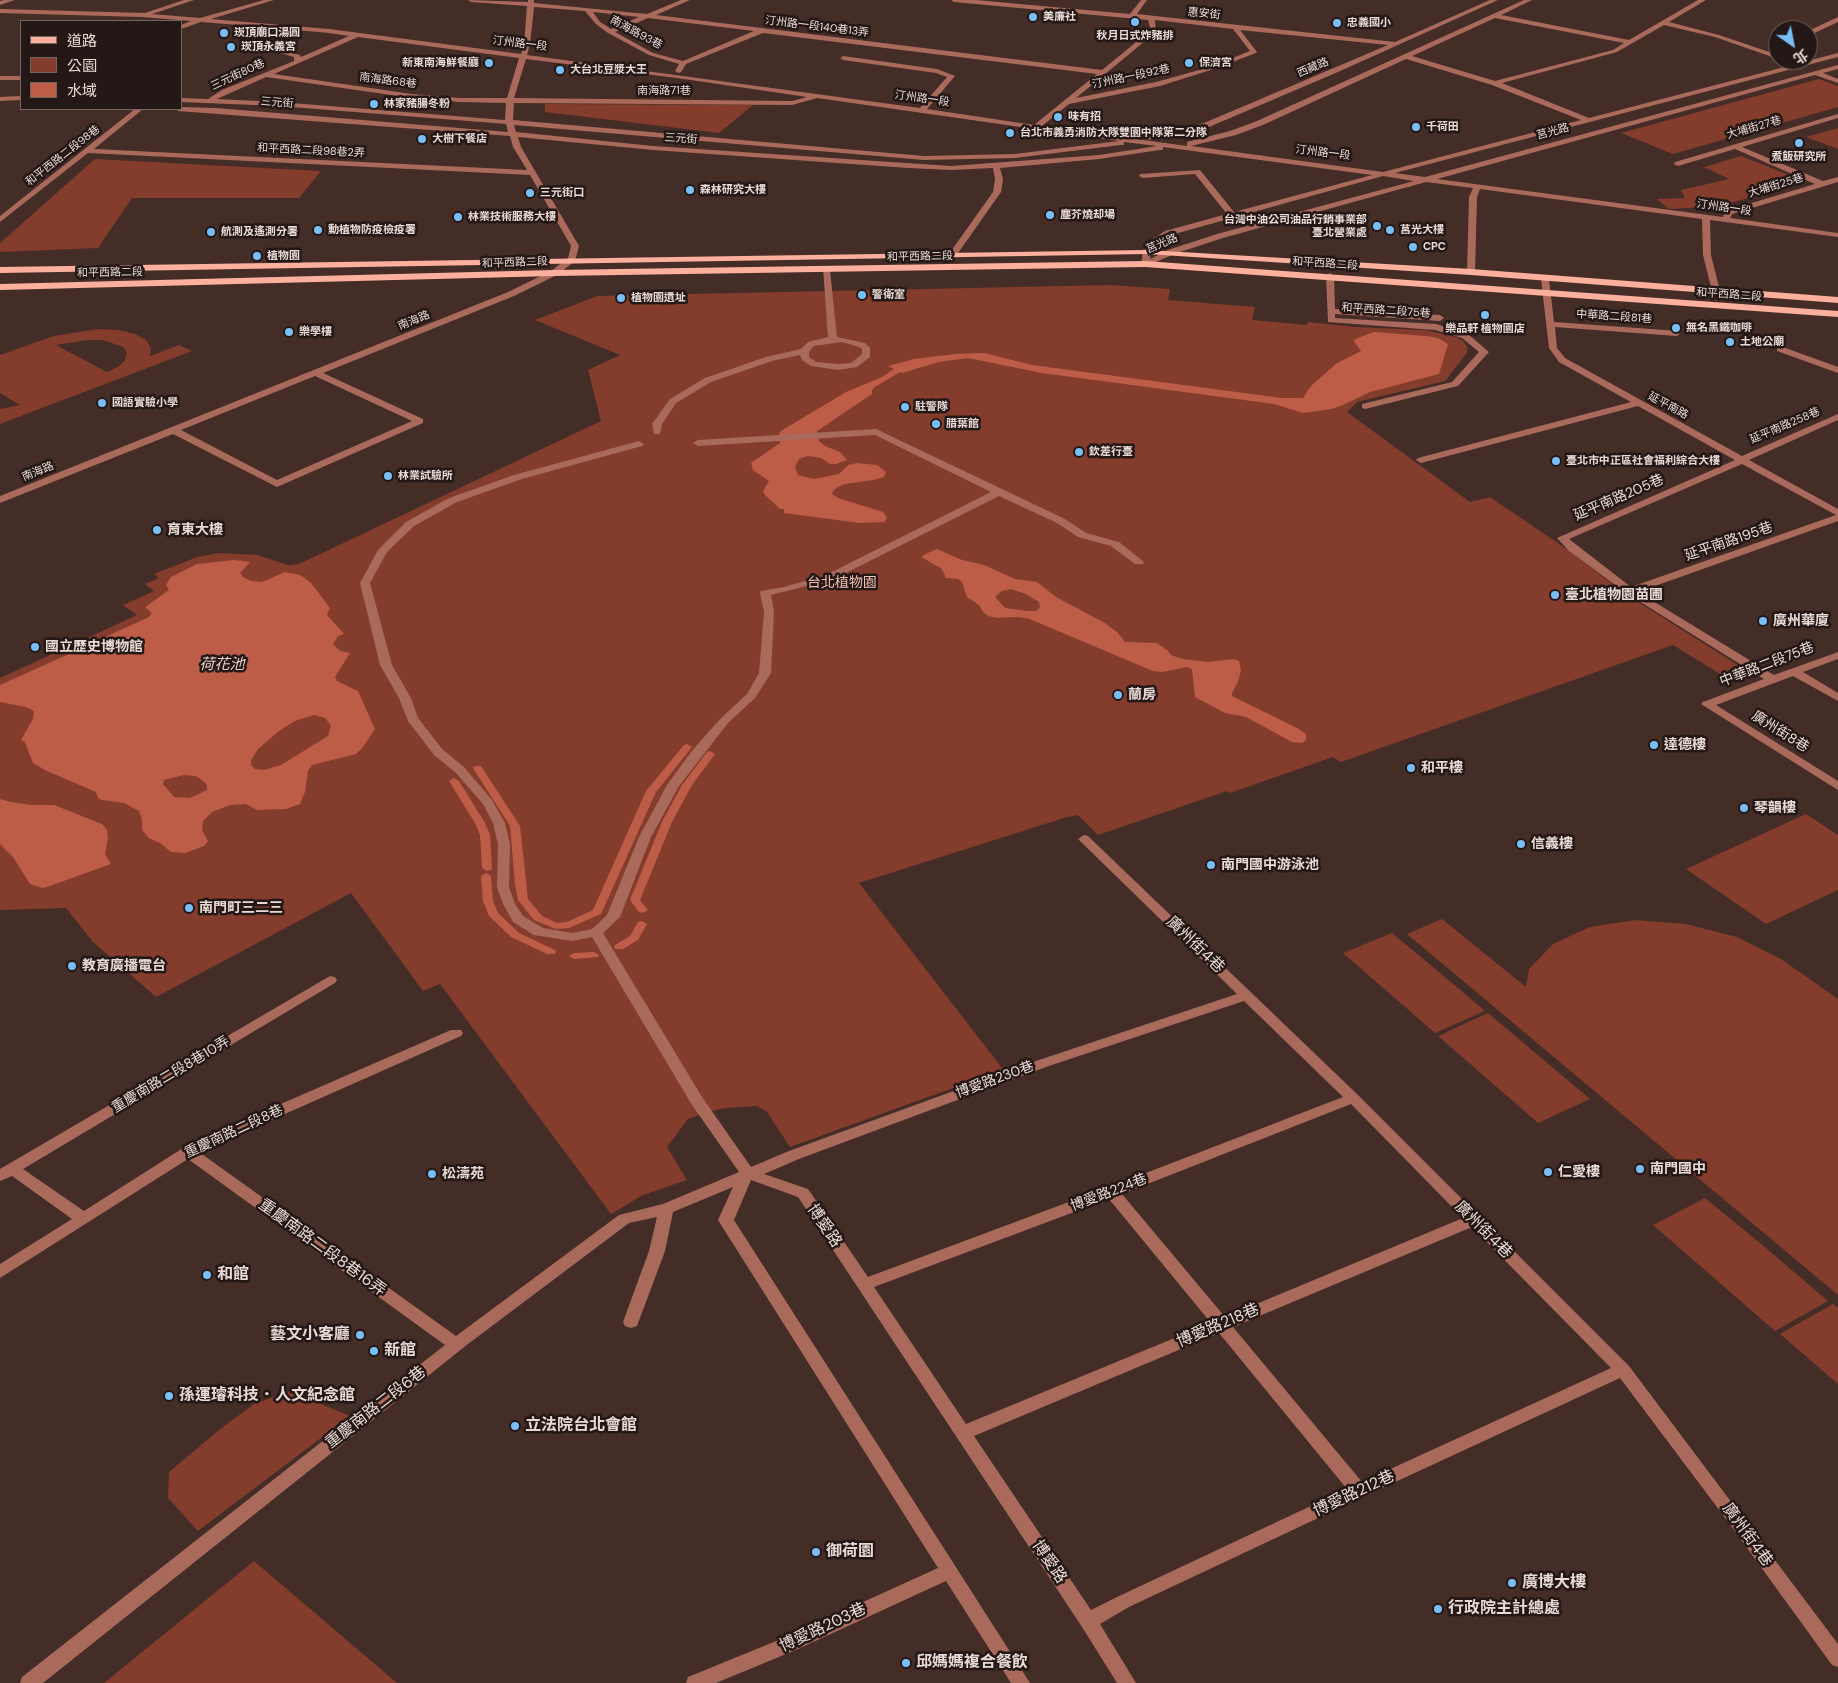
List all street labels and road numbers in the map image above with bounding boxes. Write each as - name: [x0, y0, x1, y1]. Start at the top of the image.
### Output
- street label: 惠安街: [1187, 6, 1221, 22]
- street label: 南海路93巷: [608, 14, 664, 52]
- street label: 汀州路一段140巷13弄: [764, 14, 870, 40]
- street label: 汀州路一段: [492, 34, 548, 54]
- street label: 西藏路: [1295, 55, 1331, 81]
- street label: 三元街80巷: [209, 57, 267, 93]
- street label: 汀州路一段92巷: [1091, 62, 1171, 92]
- street label: 南海路68巷: [359, 71, 417, 91]
- street label: 南海路71巷: [637, 84, 691, 98]
- street label: 汀州路一段: [894, 89, 950, 109]
- street label: 三元街: [260, 95, 294, 111]
- street label: 大埔街27巷: [1725, 114, 1783, 142]
- street label: 莒光路: [1535, 121, 1571, 143]
- street label: 和平西路二段98巷: [23, 123, 103, 189]
- street label: 三元街: [664, 131, 698, 147]
- street label: 和平西路二段98巷2弄: [257, 142, 365, 160]
- street label: 汀州路一段: [1295, 143, 1351, 163]
- street label: 大埔街25巷: [1747, 171, 1805, 201]
- street label: 汀州路一段: [1696, 198, 1752, 218]
- street label: 莒光路: [1144, 231, 1180, 257]
- street label: 和平西路二段: [887, 250, 953, 264]
- street label: 和平西路二段: [482, 255, 548, 271]
- street label: 和平西路二段: [1292, 255, 1358, 273]
- street label: 和平西路二段: [77, 266, 143, 280]
- street label: 和平西路二段: [1696, 286, 1762, 304]
- street label: 和平西路二段75巷: [1341, 301, 1431, 321]
- street label: 中華路二段81巷: [1576, 308, 1652, 326]
- street label: 南海路: [396, 309, 432, 333]
- street label: 延平南路: [1645, 390, 1691, 422]
- street label: 延平南路258巷: [1748, 405, 1822, 447]
- street label: 南海路: [20, 460, 56, 484]
- street label: 延平南路205巷: [1572, 472, 1666, 524]
- street label: 延平南路195巷: [1683, 519, 1775, 565]
- street label: 中華路二段75巷: [1717, 639, 1817, 691]
- street label: 廣州街8巷: [1748, 708, 1812, 756]
- street label: 廣州街4巷: [1162, 912, 1228, 978]
- street label: 重慶南路二段8巷10弄: [109, 1033, 233, 1117]
- street label: 博愛路230巷: [954, 1058, 1036, 1102]
- street label: 重慶南路二段8巷: [182, 1102, 286, 1162]
- street label: 博愛路224巷: [1068, 1171, 1150, 1215]
- street label: 重慶南路二段8巷16弄: [255, 1195, 389, 1301]
- street label: 廣州街4巷: [1450, 1197, 1516, 1263]
- street label: 博愛路: [803, 1201, 845, 1251]
- street label: 博愛路218巷: [1174, 1300, 1262, 1352]
- street label: 重慶南路二段6巷: [322, 1363, 430, 1453]
- street label: 博愛路212巷: [1310, 1467, 1398, 1521]
- street label: 廣州街4巷: [1718, 1500, 1776, 1570]
- street label: 博愛路: [1028, 1537, 1070, 1587]
- street label: 博愛路203巷: [777, 1600, 869, 1656]

